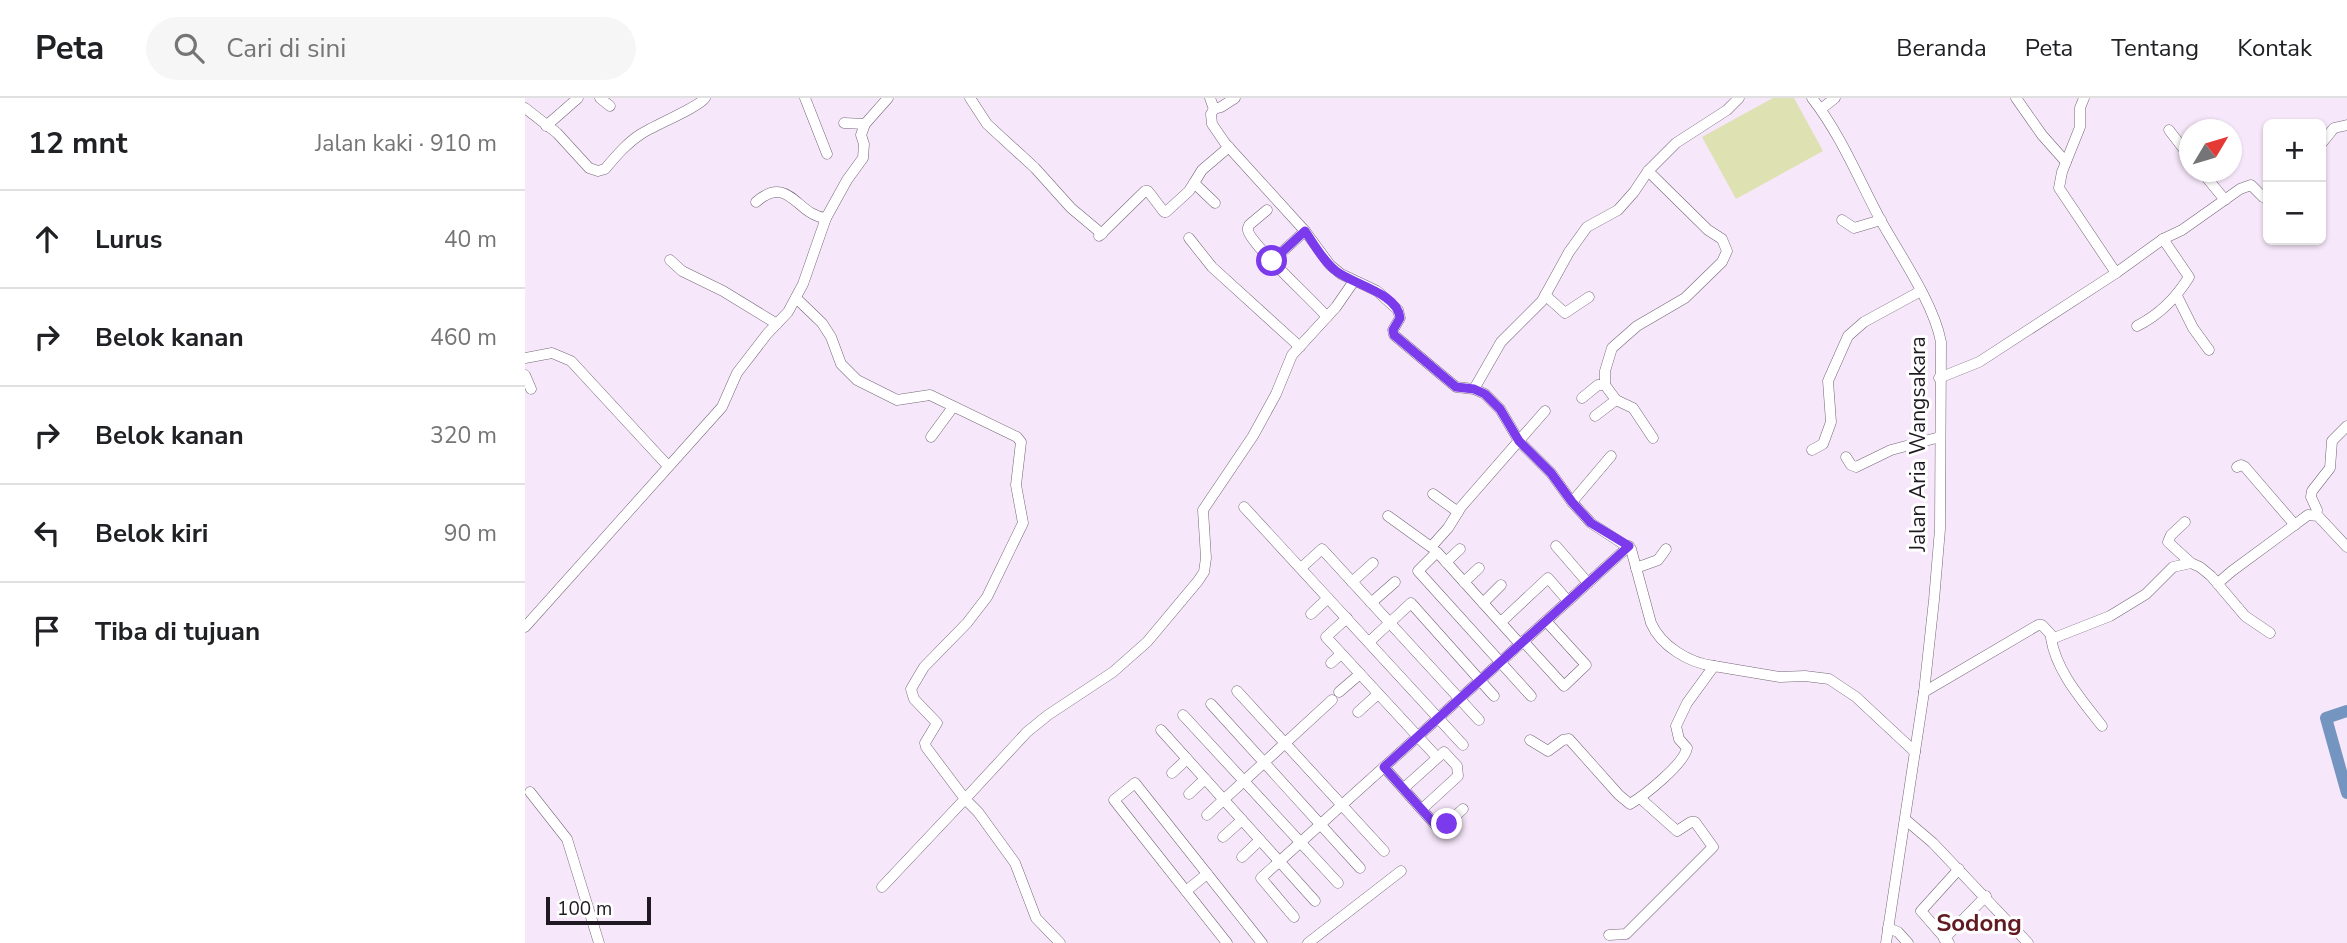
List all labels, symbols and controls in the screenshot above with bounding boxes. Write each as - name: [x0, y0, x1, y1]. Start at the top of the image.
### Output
- search box: [146, 17, 636, 80]
- text: Peta: [35, 26, 104, 71]
- icon: search: [170, 29, 208, 67]
- text: Cari di sini: [226, 31, 346, 66]
- text: Beranda: [1896, 32, 1987, 64]
- text: Peta: [2025, 32, 2073, 64]
- text: Tentang: [2111, 32, 2199, 64]
- text: Kontak: [2237, 32, 2312, 64]
- north arrow: [2179, 119, 2242, 182]
- map controls: [2263, 119, 2326, 245]
- button: +: [2263, 119, 2326, 182]
- text: 12 mnt: [28, 123, 127, 164]
- text: Jalan kaki · 910 m: [315, 128, 497, 159]
- button: −: [2263, 182, 2326, 245]
- icon: ahead: [28, 220, 66, 258]
- text: Lurus: [95, 222, 162, 257]
- text: 40 m: [444, 224, 497, 255]
- route start: [1256, 245, 1287, 276]
- icon: right: [28, 318, 66, 356]
- text: Belok kanan: [95, 320, 244, 355]
- text: 460 m: [430, 322, 497, 353]
- street label: Jalan Aria Wangsakara: [1904, 336, 1932, 553]
- icon: right: [28, 416, 66, 454]
- text: Belok kanan: [95, 418, 244, 453]
- text: 320 m: [430, 420, 497, 451]
- icon: left: [28, 514, 66, 552]
- text: Belok kiri: [95, 516, 208, 551]
- text: 90 m: [444, 518, 497, 549]
- icon: arrive: [28, 612, 66, 650]
- text: Tiba di tujuan: [95, 614, 260, 649]
- route end: [1431, 808, 1462, 839]
- scale bar: [546, 894, 651, 926]
- text: 100 m: [557, 896, 612, 922]
- district label: Sodong: [1936, 907, 2022, 939]

